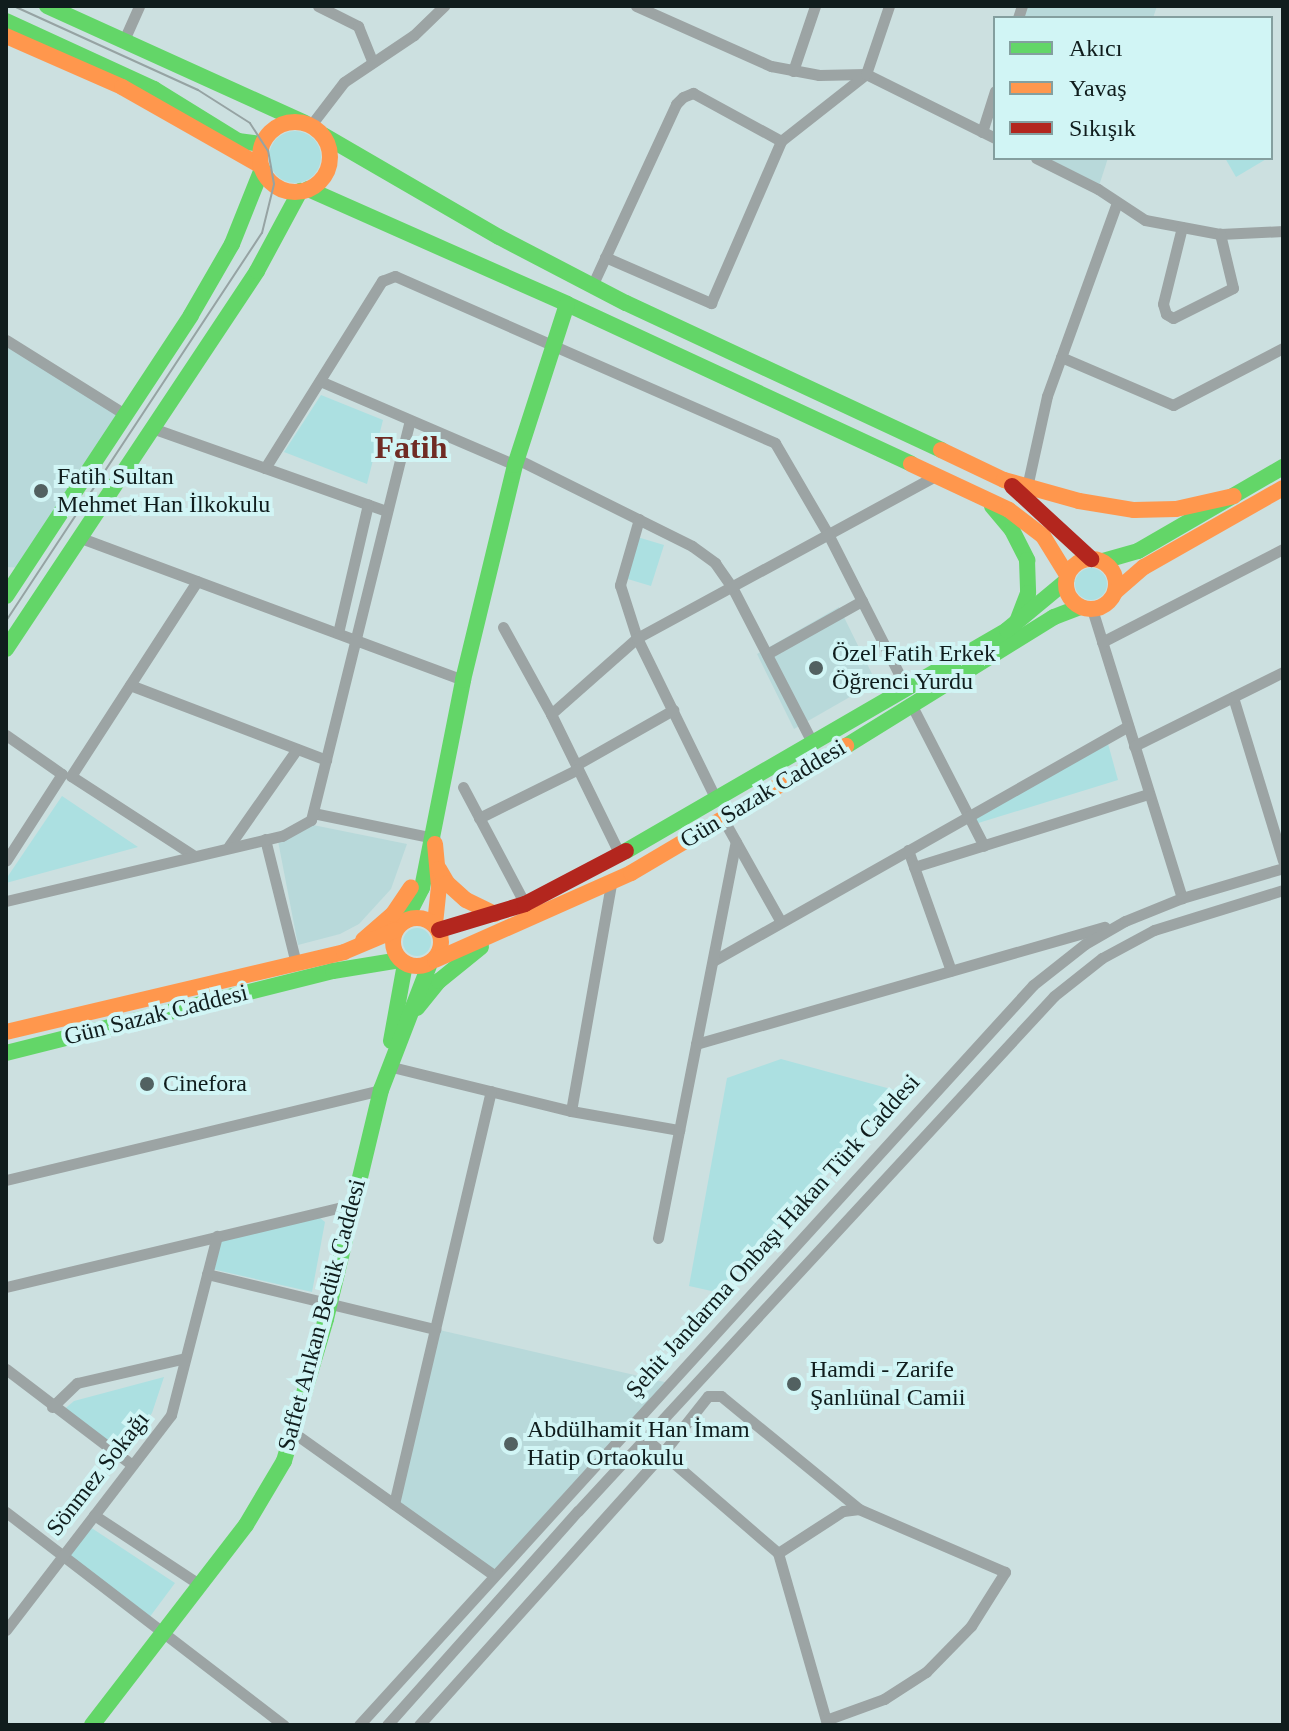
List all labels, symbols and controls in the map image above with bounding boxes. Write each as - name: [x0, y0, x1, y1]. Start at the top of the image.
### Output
- legend: [993, 16, 1273, 160]
- text: Akıcı: [1069, 35, 1122, 61]
- text: Yavaş: [1069, 75, 1127, 101]
- text: Sıkışık: [1069, 115, 1136, 141]
- district label: Fatih: [375, 428, 447, 466]
- place label: Fatih Sultan Mehmet Han İlkokulu: [57, 463, 270, 519]
- marker: Fatih Sultan Mehmet Han İlkokulu: [32, 482, 50, 500]
- place label: Özel Fatih Erkek Öğrenci Yurdu: [832, 640, 996, 696]
- marker: Özel Fatih Erkek Öğrenci Yurdu: [807, 659, 825, 677]
- street label: Gün Sazak Caddesi: [675, 733, 851, 855]
- street label: Gün Sazak Caddesi: [61, 978, 251, 1052]
- street label: Şehit Jandarma Onbaşı Hakan Türk Caddesi: [620, 1068, 926, 1404]
- place label: Cinefora: [163, 1070, 247, 1098]
- marker: Cinefora: [138, 1075, 156, 1093]
- street label: Saffet Arıkan Bedük Caddesi: [272, 1175, 372, 1455]
- place label: Hamdi - Zarife Şanlıünal Camii: [810, 1356, 965, 1412]
- marker: Hamdi - Zarife Şanlıünal Camii: [785, 1375, 803, 1393]
- street label: Sönmez Sokağı: [40, 1406, 156, 1542]
- place label: Abdülhamit Han İmam Hatip Ortaokulu: [527, 1416, 750, 1472]
- marker: Abdülhamit Han İmam Hatip Ortaokulu: [502, 1435, 520, 1453]

